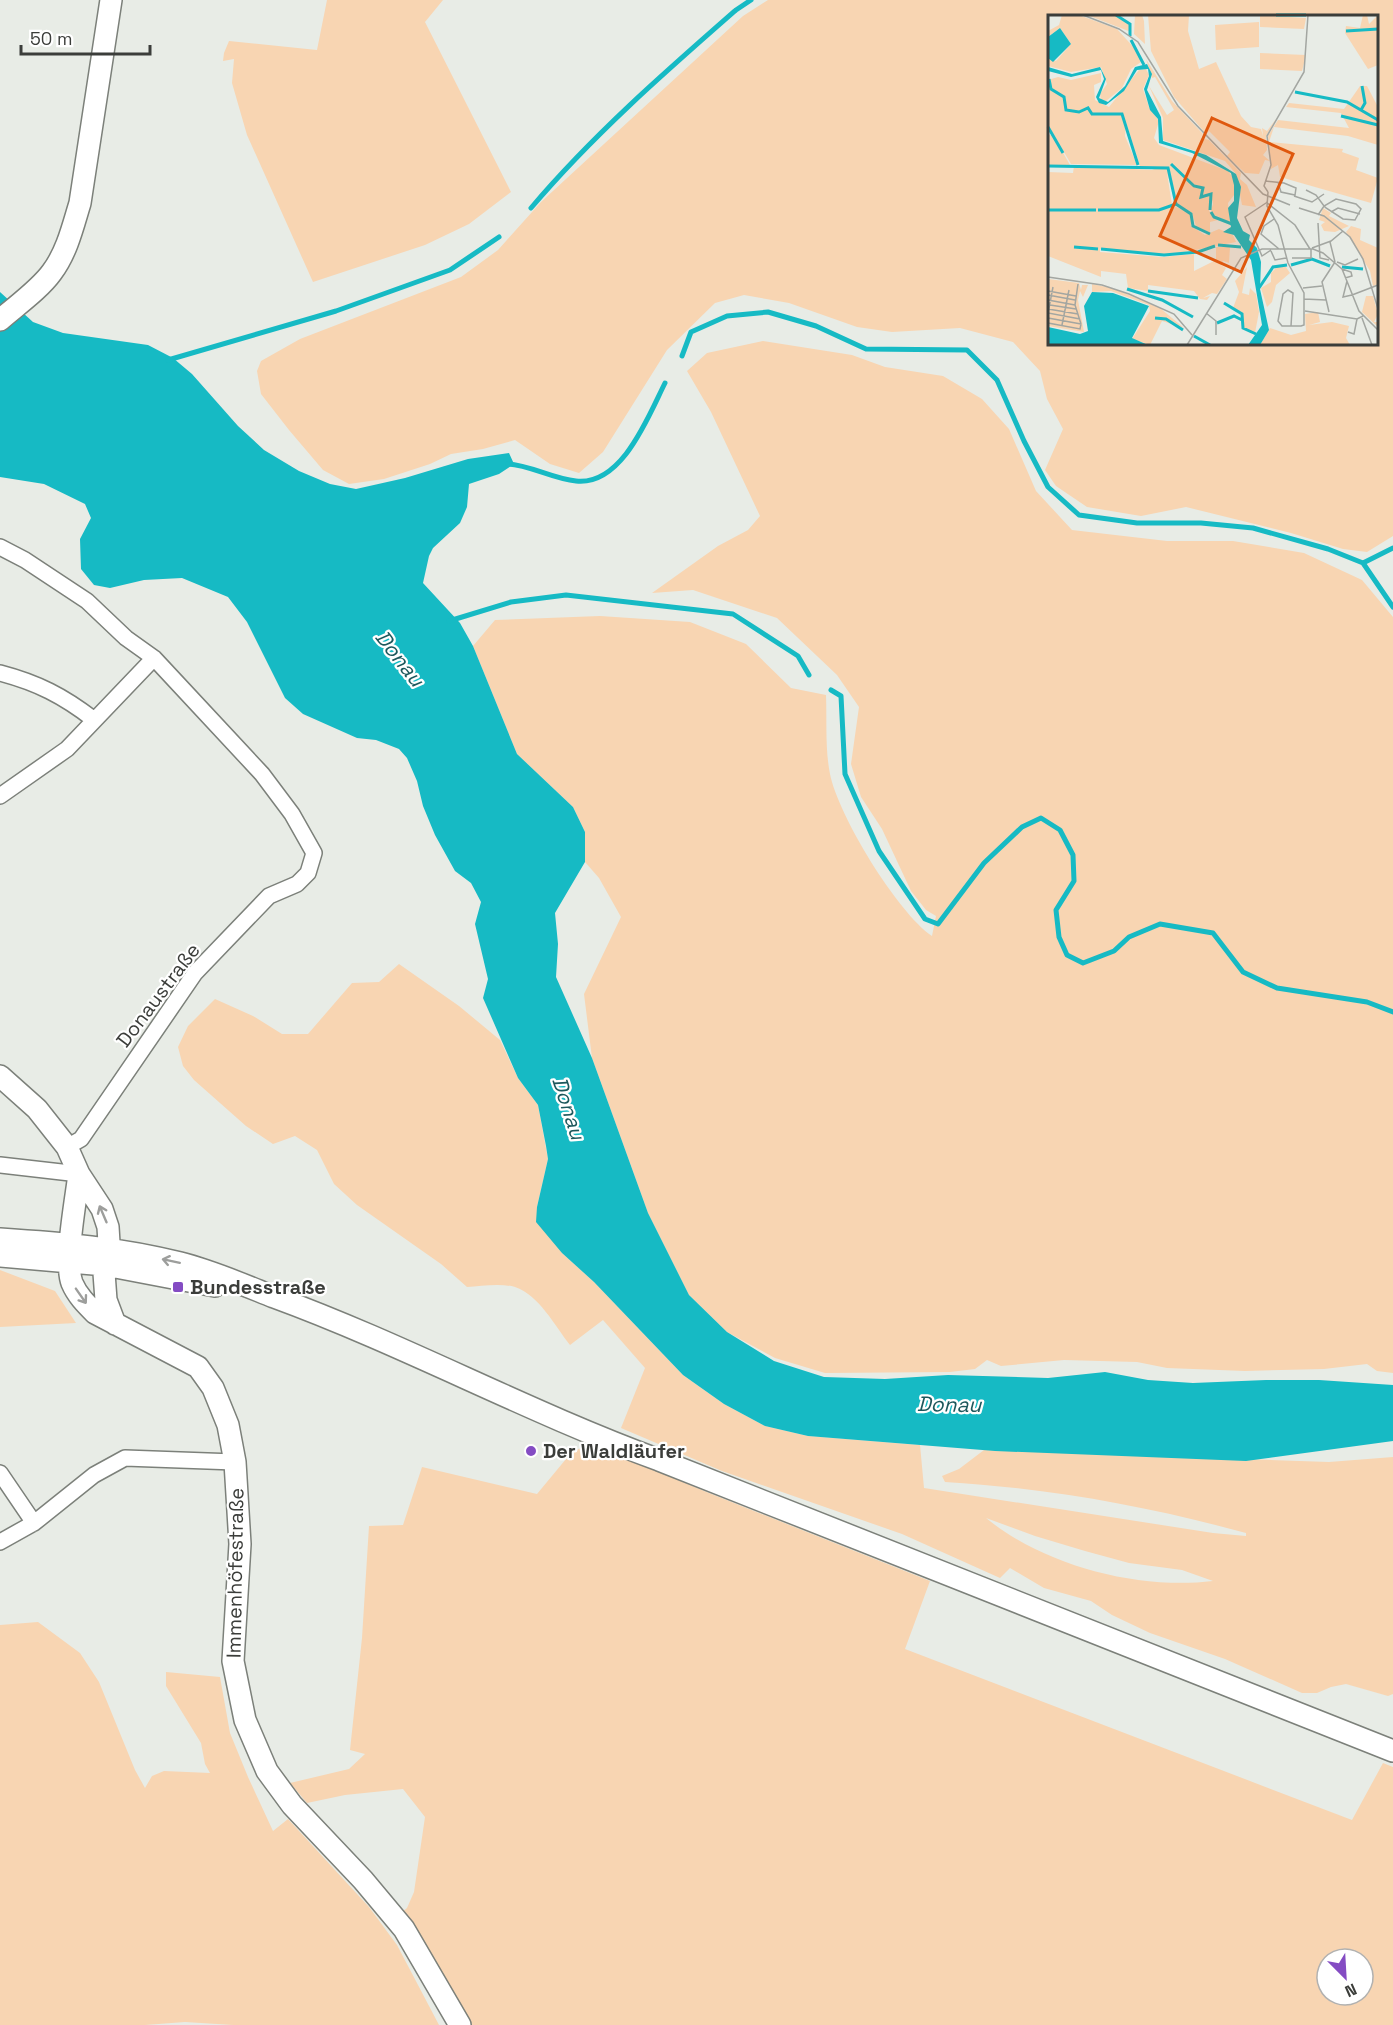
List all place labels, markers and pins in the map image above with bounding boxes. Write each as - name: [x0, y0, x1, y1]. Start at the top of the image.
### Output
- place label: Bundesstraße: [190, 1274, 326, 1300]
- marker: Bundesstraße: [171, 1280, 185, 1294]
- place label: Der Waldläufer: [543, 1438, 685, 1464]
- marker: Der Waldläufer: [524, 1444, 538, 1458]

